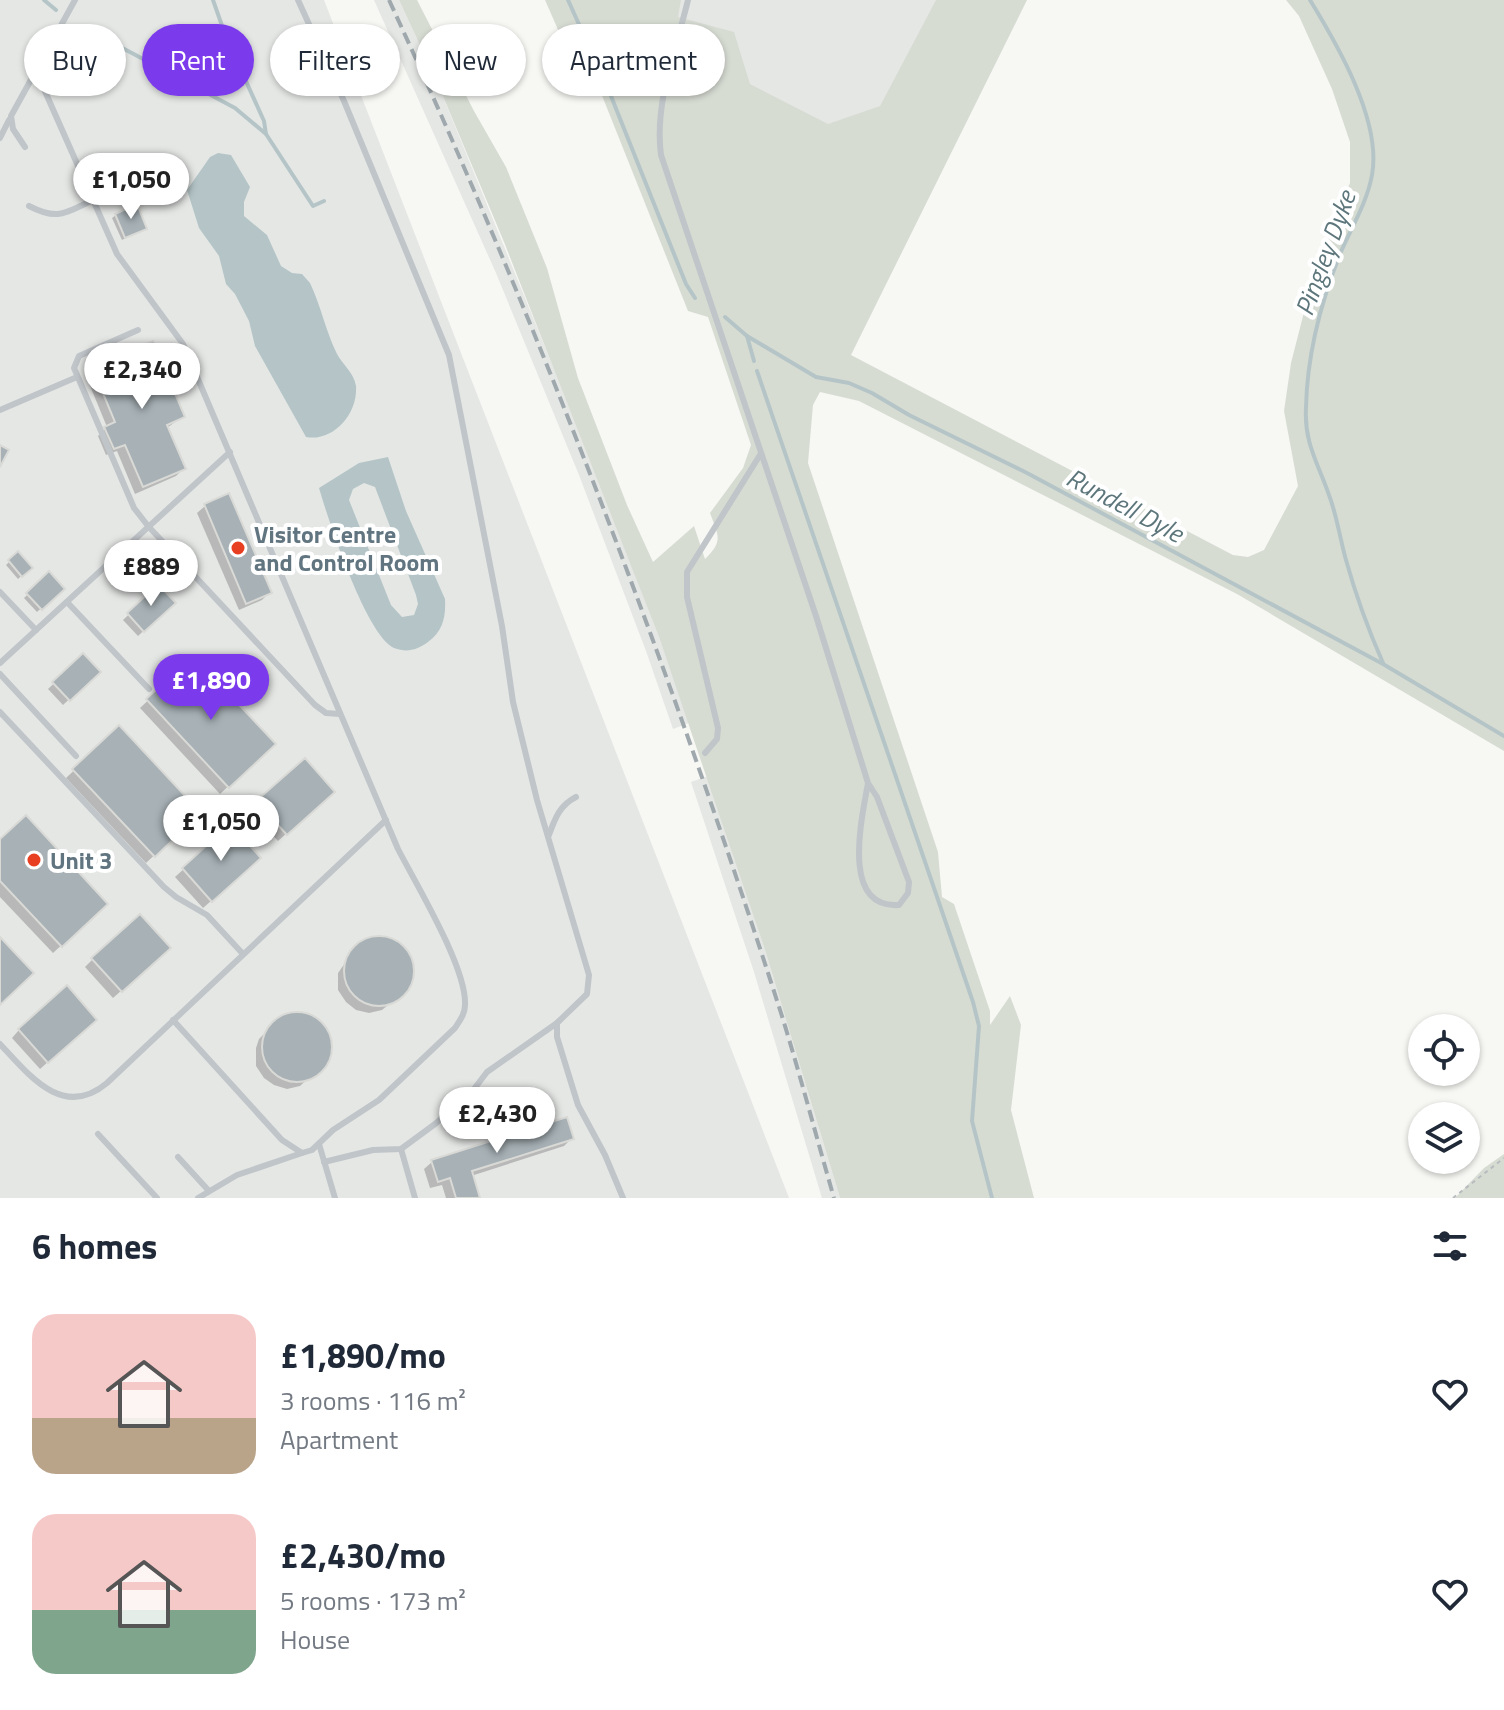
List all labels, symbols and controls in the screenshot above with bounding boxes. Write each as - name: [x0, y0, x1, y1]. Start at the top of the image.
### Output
- chip: Buy: [24, 24, 126, 96]
- chip: Rent: [142, 24, 254, 96]
- chip: Filters: [270, 24, 400, 96]
- chip: New: [416, 24, 526, 96]
- chip: Apartment: [542, 24, 725, 96]
- pin: £1,050: [66, 153, 196, 221]
- text: £1,050: [91, 159, 171, 198]
- water label: Pingley Dyke: [1284, 183, 1366, 321]
- pin: £2,340: [77, 343, 207, 411]
- text: £2,340: [102, 349, 182, 388]
- water label: Rundell Dyle: [1059, 458, 1192, 553]
- place label: Visitor Centre and Control Room: [254, 516, 439, 580]
- marker: Visitor Centre and Control Room: [229, 539, 247, 557]
- pin: £889: [104, 540, 198, 608]
- text: £889: [122, 546, 180, 585]
- pin: £1,890: [146, 654, 276, 722]
- text: £1,890: [171, 660, 251, 699]
- pin: £1,050: [156, 795, 286, 863]
- text: £1,050: [181, 801, 261, 840]
- place label: Unit 3: [50, 842, 113, 878]
- marker: Unit 3: [25, 851, 43, 869]
- map controls: [1408, 1014, 1480, 1174]
- button: locate: [1408, 1014, 1480, 1086]
- pin: £2,430: [432, 1087, 562, 1155]
- text: £2,430: [457, 1093, 537, 1132]
- button: layers: [1408, 1102, 1480, 1174]
- text: 6 homes: [32, 1220, 157, 1272]
- icon: filters: [1428, 1224, 1472, 1268]
- text: £1,890/mo: [280, 1329, 446, 1381]
- icon: home: [96, 1346, 192, 1442]
- icon: heart: [1428, 1372, 1472, 1416]
- text: 3 rooms · 116 m²: [280, 1381, 466, 1420]
- text: Apartment: [280, 1420, 398, 1459]
- text: £2,430/mo: [280, 1529, 446, 1581]
- icon: home: [96, 1546, 192, 1642]
- icon: heart: [1428, 1572, 1472, 1616]
- text: 5 rooms · 173 m²: [280, 1581, 466, 1620]
- text: House: [280, 1620, 350, 1659]

